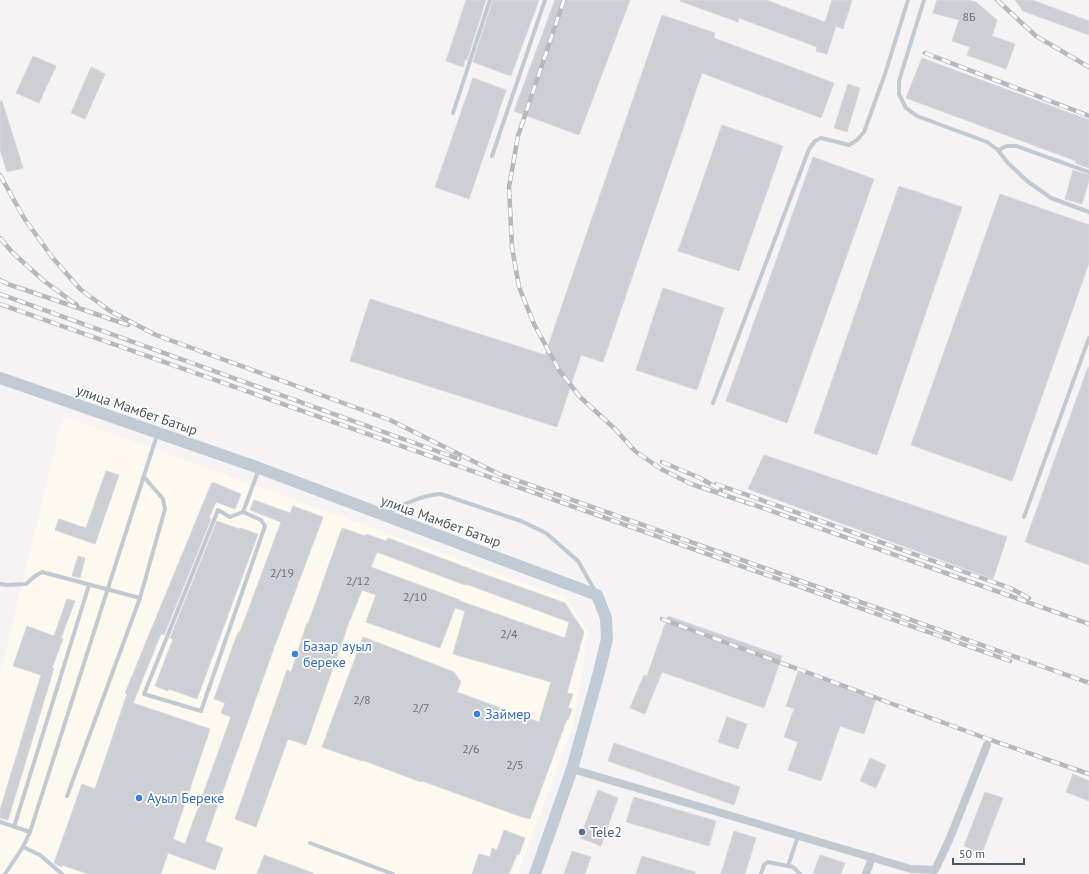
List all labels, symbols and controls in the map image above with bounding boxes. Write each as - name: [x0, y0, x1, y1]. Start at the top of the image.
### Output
- house number: 8Б: [962, 9, 976, 24]
- street label: улица Мамбет Батыр: [74, 381, 200, 439]
- street label: улица Мамбет Батыр: [378, 491, 504, 551]
- house number: 2/19: [270, 565, 294, 580]
- house number: 2/12: [346, 573, 370, 588]
- house number: 2/10: [403, 589, 427, 604]
- house number: 2/4: [500, 626, 518, 641]
- place label: Базар ауыл береке: [303, 637, 372, 671]
- marker: Базар ауыл береке: [290, 649, 300, 659]
- house number: 2/8: [353, 692, 371, 707]
- house number: 2/7: [412, 700, 430, 715]
- place label: Займер: [485, 705, 531, 723]
- marker: Займер: [472, 709, 482, 719]
- house number: 2/6: [462, 741, 480, 756]
- house number: 2/5: [506, 757, 524, 772]
- place label: Ауыл Береке: [147, 789, 224, 807]
- marker: Ауыл Береке: [134, 793, 144, 803]
- place label: Tele2: [590, 823, 622, 841]
- marker: Tele2: [577, 827, 587, 837]
- scale bar: [953, 840, 1024, 866]
- text: 50 m: [959, 846, 985, 861]

